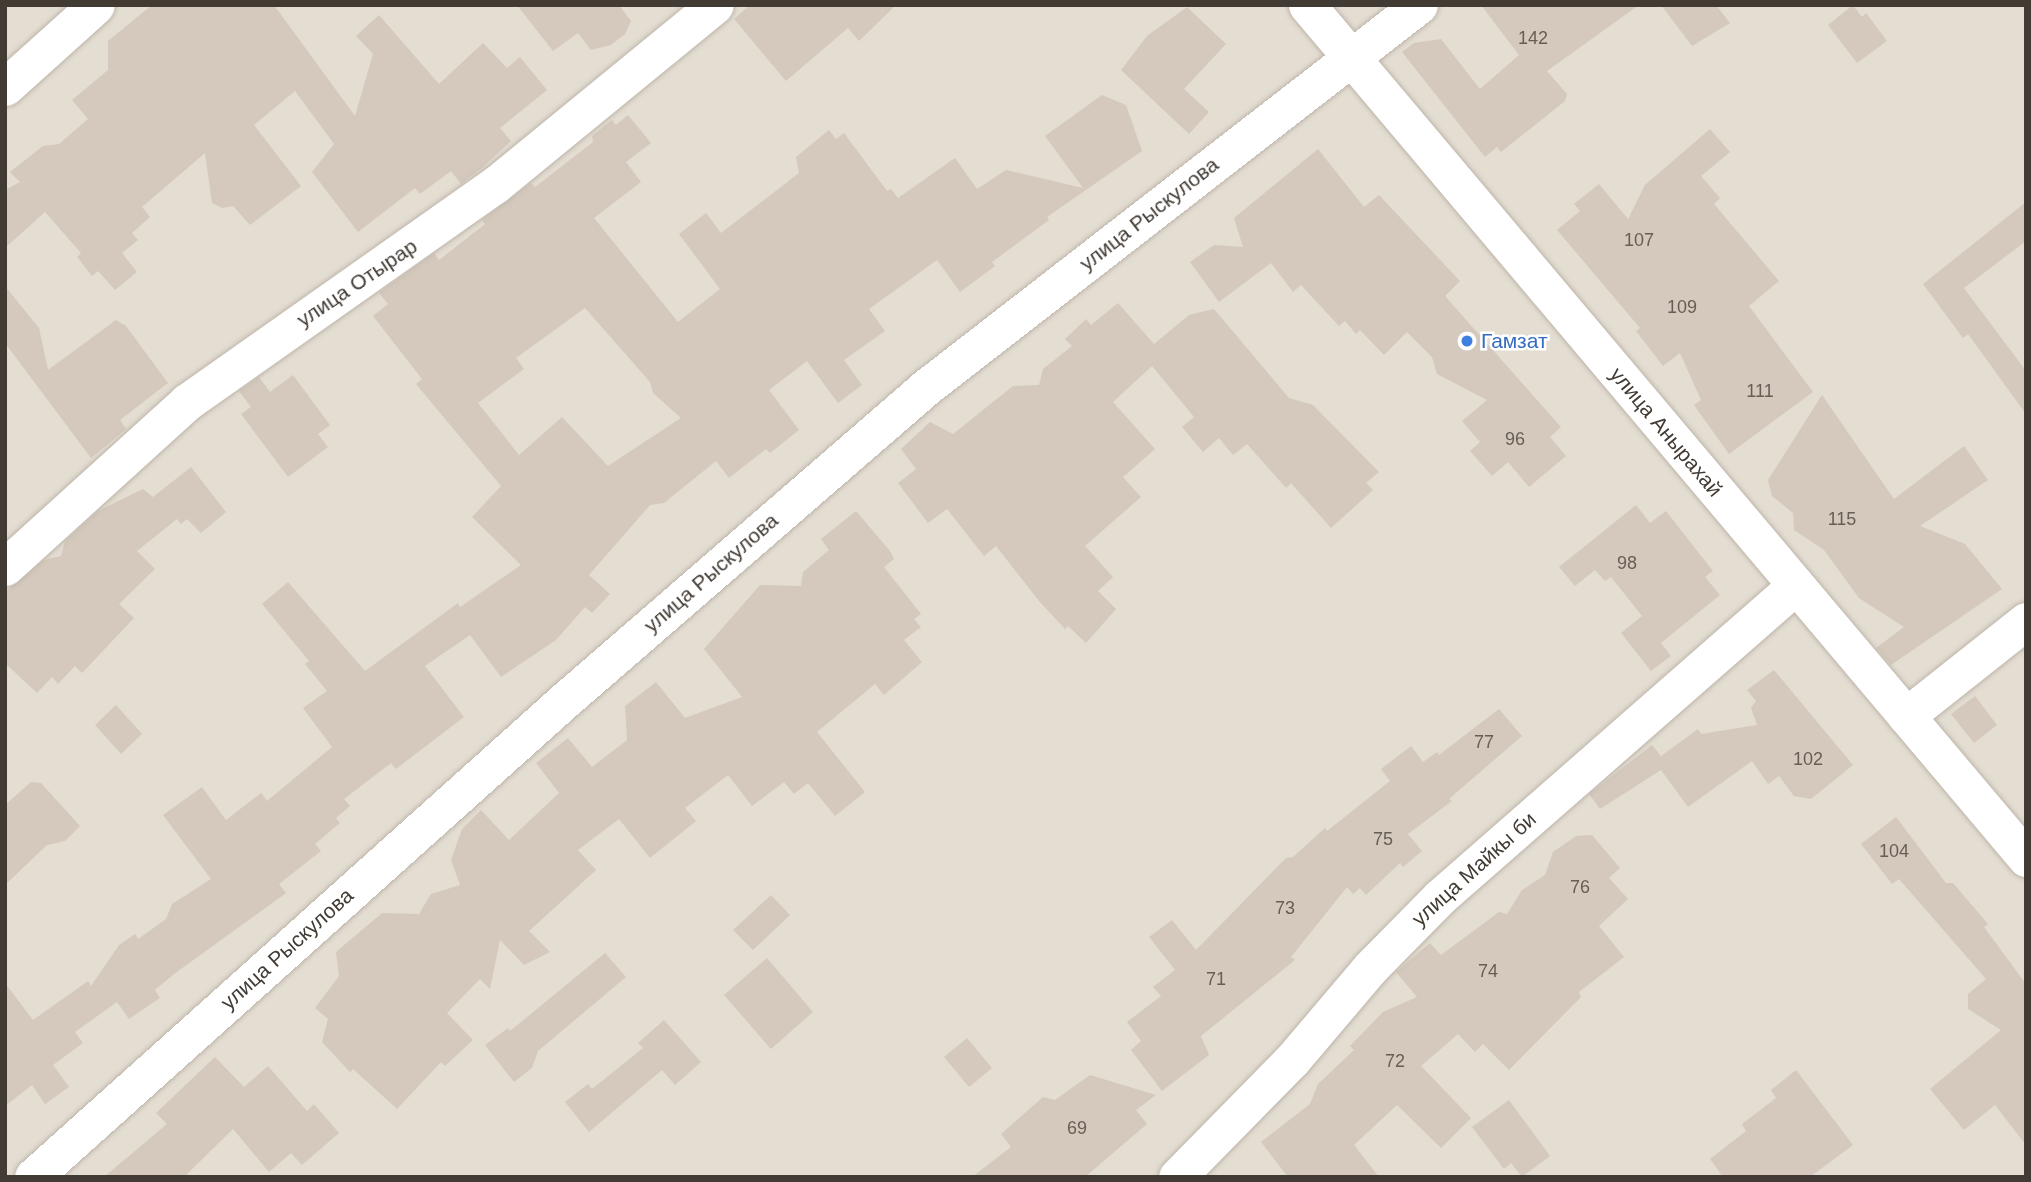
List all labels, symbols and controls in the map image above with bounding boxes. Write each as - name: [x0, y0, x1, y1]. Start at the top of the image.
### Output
- house number: 142: [1518, 27, 1548, 49]
- street label: улица Рыскулова: [1075, 152, 1223, 276]
- house number: 107: [1624, 229, 1654, 251]
- street label: улица Отырар: [292, 234, 422, 332]
- house number: 109: [1667, 296, 1697, 318]
- place label: Гамзат: [1481, 328, 1548, 354]
- marker: Гамзат: [1459, 333, 1475, 349]
- street label: улица Анырахай: [1605, 362, 1727, 502]
- house number: 111: [1746, 380, 1774, 402]
- house number: 96: [1505, 428, 1525, 450]
- street label: улица Рыскулова: [639, 508, 783, 638]
- house number: 115: [1828, 508, 1856, 530]
- house number: 98: [1617, 552, 1637, 574]
- house number: 77: [1474, 731, 1494, 753]
- house number: 102: [1793, 748, 1823, 770]
- street label: улица Майкы би: [1407, 807, 1541, 931]
- house number: 75: [1373, 828, 1393, 850]
- house number: 104: [1879, 840, 1909, 862]
- house number: 76: [1570, 876, 1590, 898]
- street label: улица Рыскулова: [216, 883, 358, 1015]
- house number: 73: [1275, 897, 1295, 919]
- house number: 74: [1478, 960, 1498, 982]
- house number: 71: [1206, 968, 1226, 990]
- house number: 72: [1385, 1050, 1405, 1072]
- house number: 69: [1067, 1117, 1087, 1139]

